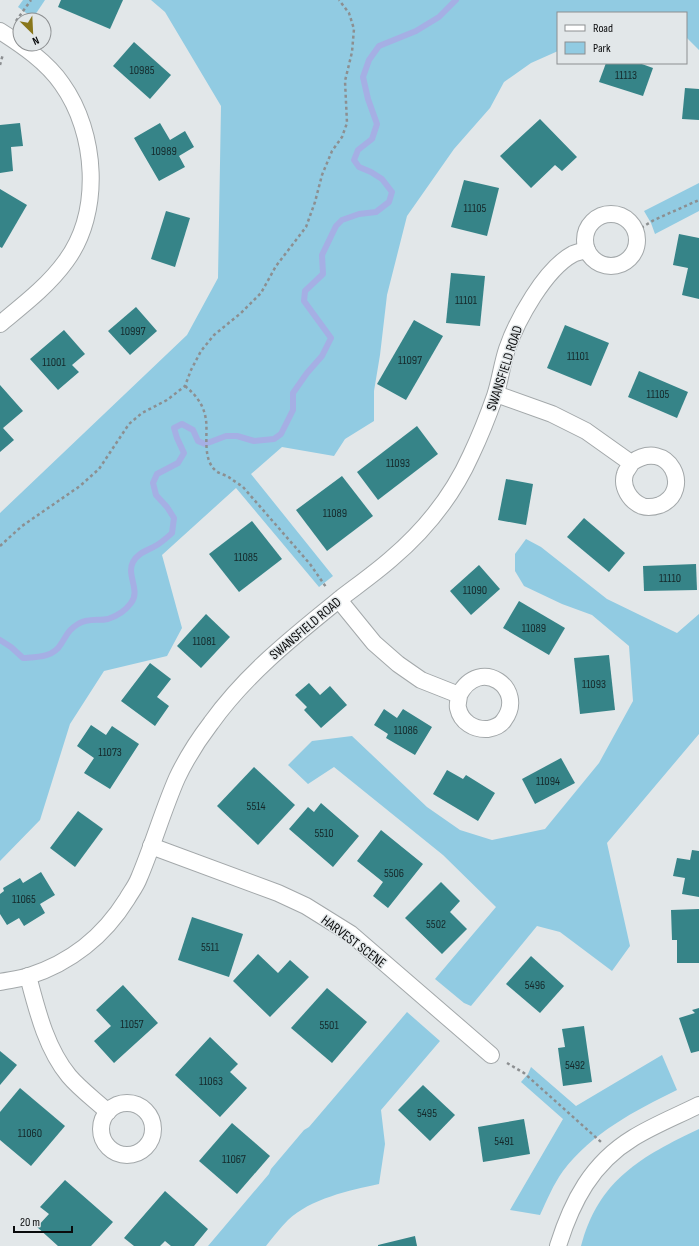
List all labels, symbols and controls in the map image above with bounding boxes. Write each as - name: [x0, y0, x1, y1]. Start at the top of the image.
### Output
- north arrow: [12, 12, 52, 52]
- legend: [557, 12, 687, 64]
- text: Road: [593, 21, 613, 36]
- text: N: [30, 34, 41, 48]
- text: Park: [593, 41, 611, 56]
- house number: 10985: [130, 63, 155, 78]
- house number: 11113: [615, 68, 637, 83]
- house number: 10989: [151, 144, 177, 159]
- house number: 11105: [464, 201, 487, 216]
- house number: 11101: [455, 293, 478, 308]
- street label: SWANSFIELD ROAD: [483, 323, 526, 413]
- house number: 10997: [121, 324, 146, 339]
- house number: 11101: [567, 349, 590, 364]
- house number: 11097: [398, 353, 422, 368]
- house number: 11001: [42, 355, 66, 370]
- house number: 11105: [647, 387, 670, 402]
- house number: 11093: [386, 456, 410, 471]
- house number: 11089: [323, 506, 347, 521]
- house number: 11085: [234, 550, 258, 565]
- house number: 11110: [659, 571, 681, 586]
- house number: 11090: [463, 583, 487, 598]
- street label: SWANSFIELD ROAD: [266, 593, 345, 663]
- house number: 11089: [522, 621, 546, 636]
- house number: 11081: [192, 634, 216, 649]
- house number: 11093: [582, 677, 606, 692]
- house number: 11086: [394, 723, 418, 738]
- house number: 11073: [98, 745, 122, 760]
- house number: 11094: [536, 774, 560, 789]
- house number: 5514: [247, 799, 265, 814]
- house number: 5510: [314, 826, 334, 841]
- house number: 5506: [384, 866, 404, 881]
- house number: 11065: [12, 892, 36, 907]
- street label: HARVEST SCENE: [318, 912, 390, 971]
- house number: 5502: [426, 917, 446, 932]
- house number: 5511: [201, 940, 220, 955]
- house number: 5496: [525, 978, 545, 993]
- house number: 11057: [120, 1017, 144, 1032]
- house number: 5501: [319, 1018, 339, 1033]
- house number: 5492: [565, 1058, 585, 1073]
- house number: 11063: [199, 1074, 223, 1089]
- house number: 5495: [417, 1106, 437, 1121]
- house number: 11060: [18, 1126, 42, 1141]
- house number: 5491: [494, 1134, 515, 1149]
- house number: 11067: [222, 1152, 246, 1167]
- scale bar: [14, 1208, 72, 1234]
- text: 20 m: [20, 1215, 40, 1230]

